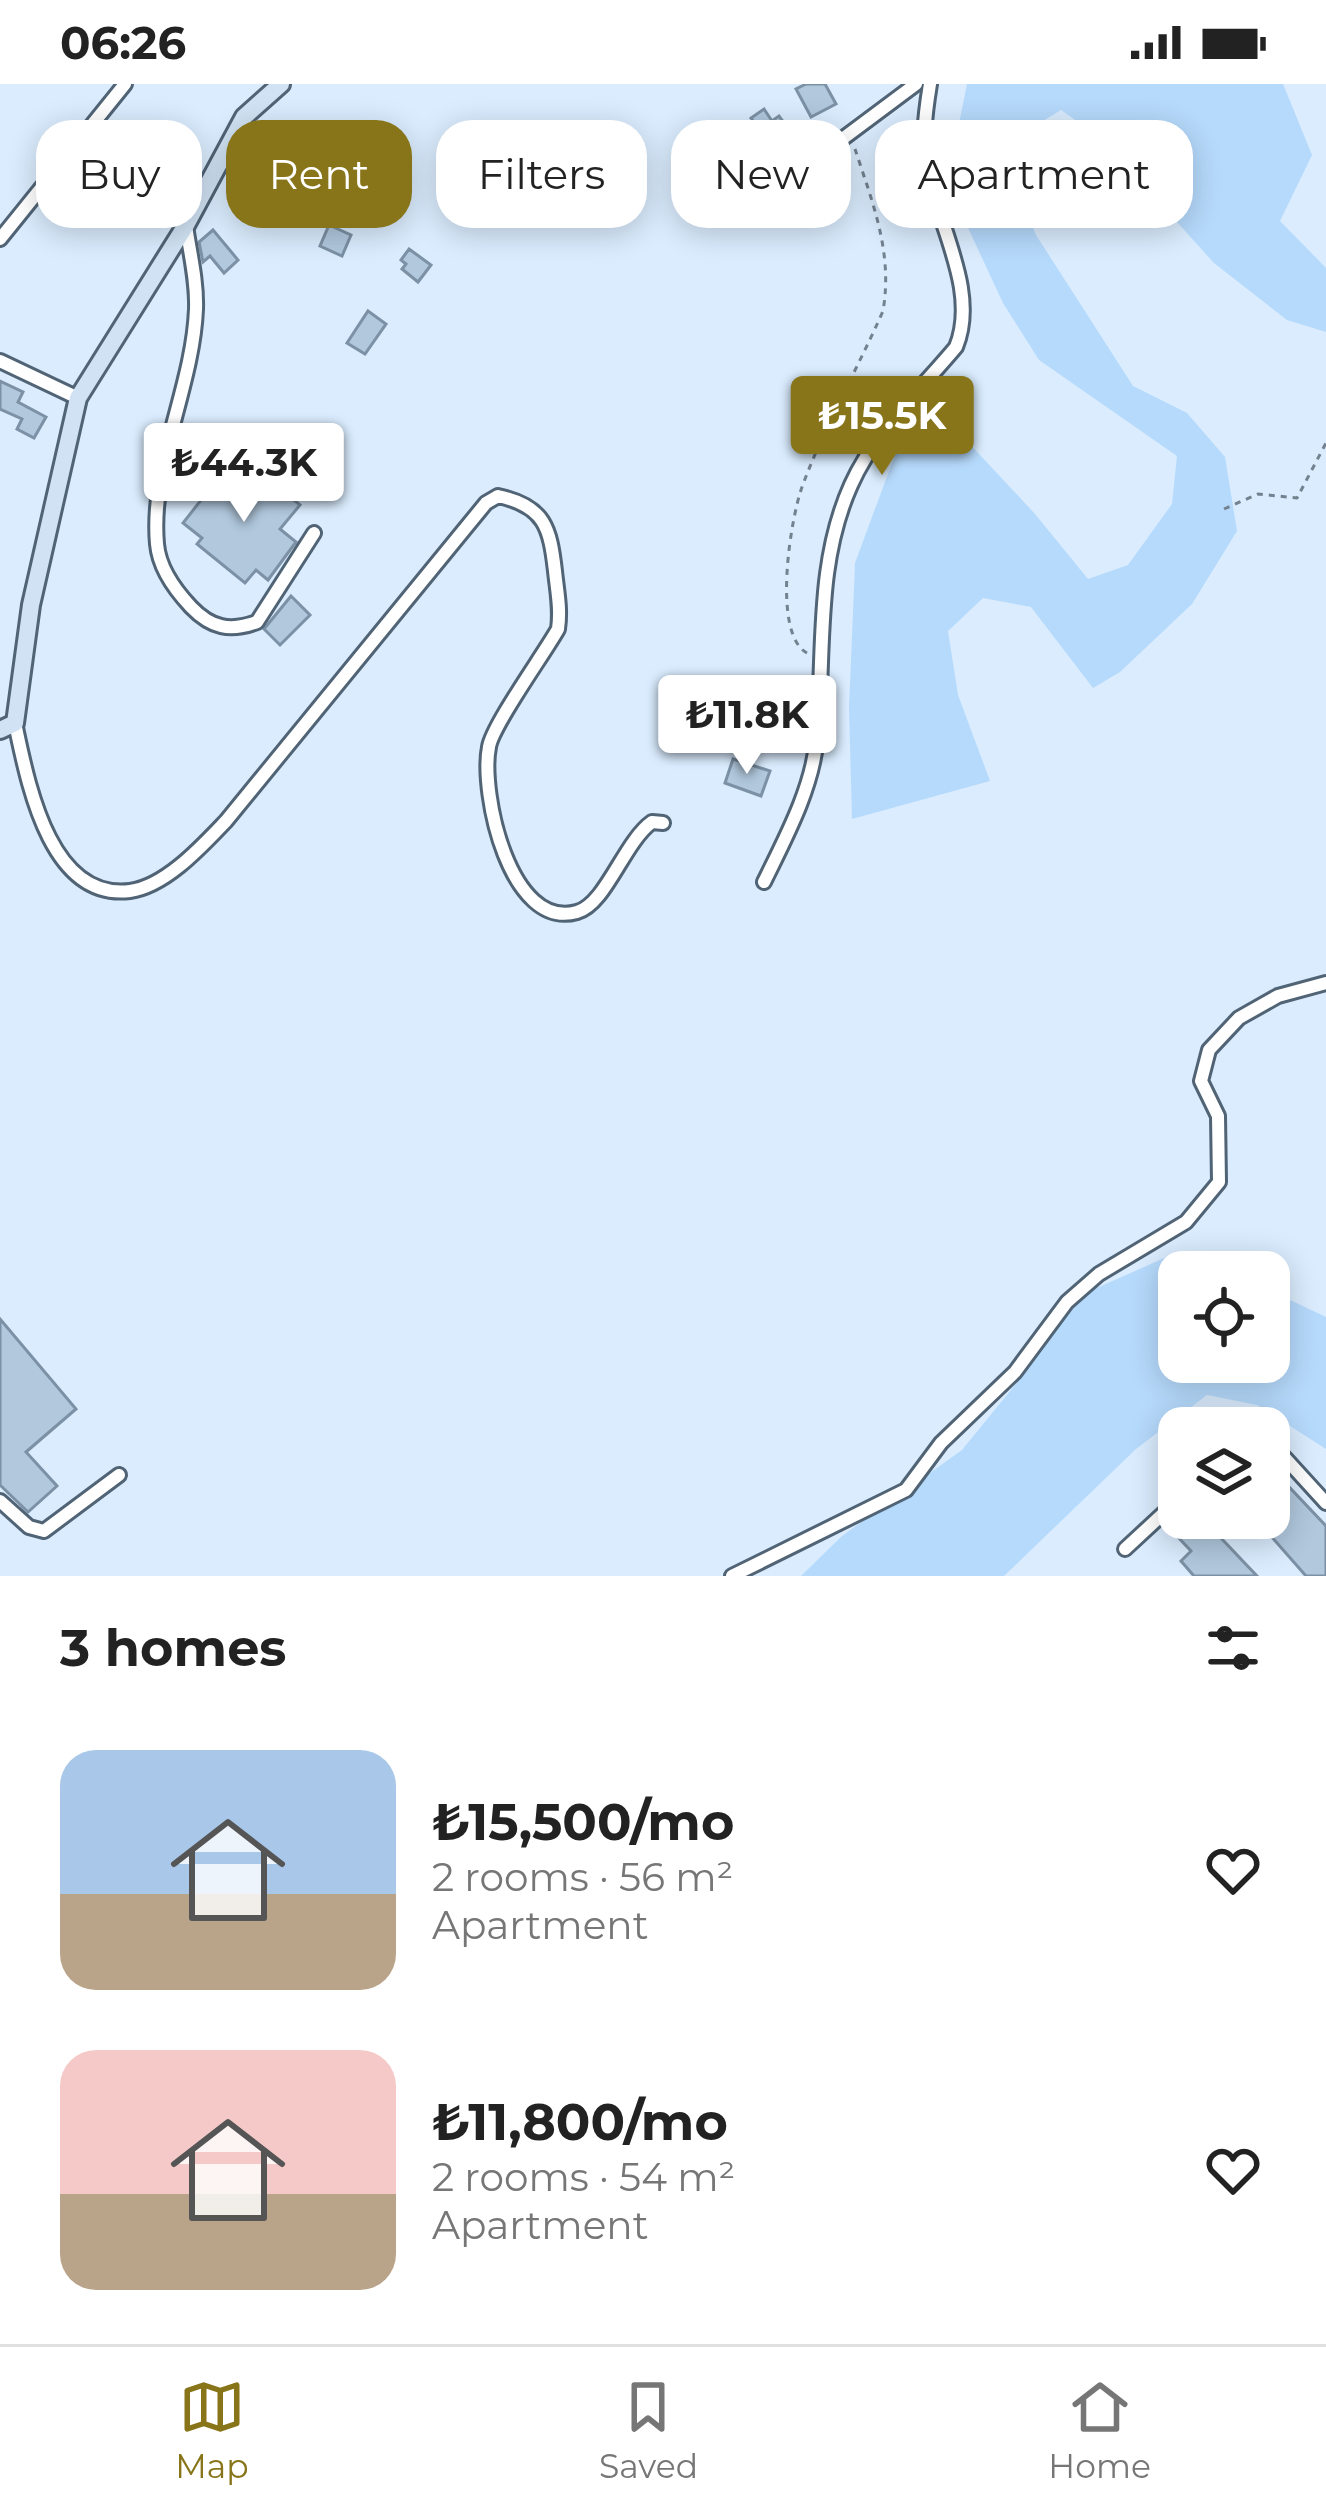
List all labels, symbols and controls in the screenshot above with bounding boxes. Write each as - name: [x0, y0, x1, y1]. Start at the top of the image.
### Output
- text: 06:26: [60, 15, 186, 70]
- chip: Buy: [36, 120, 202, 228]
- chip: Rent: [226, 120, 412, 228]
- chip: Filters: [436, 120, 647, 228]
- chip: New: [671, 120, 851, 228]
- chip: Apartment: [875, 120, 1193, 228]
- pin: ₺15.5K: [784, 376, 980, 478]
- text: ₺15.5K: [818, 391, 946, 439]
- pin: ₺44.3K: [146, 423, 342, 525]
- text: ₺44.3K: [171, 438, 317, 486]
- pin: ₺11.8K: [649, 675, 845, 777]
- text: ₺11.8K: [685, 690, 809, 738]
- map controls: [1158, 1251, 1290, 1539]
- button: locate: [1158, 1251, 1290, 1383]
- button: layers: [1158, 1407, 1290, 1539]
- icon: filters: [1200, 1615, 1266, 1681]
- text: 3 homes: [60, 1617, 286, 1679]
- text: ₺15,500/mo: [432, 1791, 734, 1853]
- icon: home: [156, 1798, 300, 1942]
- icon: heart: [1200, 1837, 1266, 1903]
- text: 2 rooms · 56 m²: [432, 1853, 733, 1901]
- text: Apartment: [432, 1901, 648, 1949]
- text: ₺11,800/mo: [432, 2091, 728, 2153]
- icon: home: [156, 2098, 300, 2242]
- icon: heart: [1200, 2137, 1266, 2203]
- text: 2 rooms · 54 m²: [432, 2153, 735, 2201]
- text: Apartment: [432, 2201, 648, 2249]
- tab: Map: [175, 2374, 249, 2486]
- tab: Saved: [599, 2374, 698, 2486]
- tab: Home: [1048, 2374, 1151, 2486]

